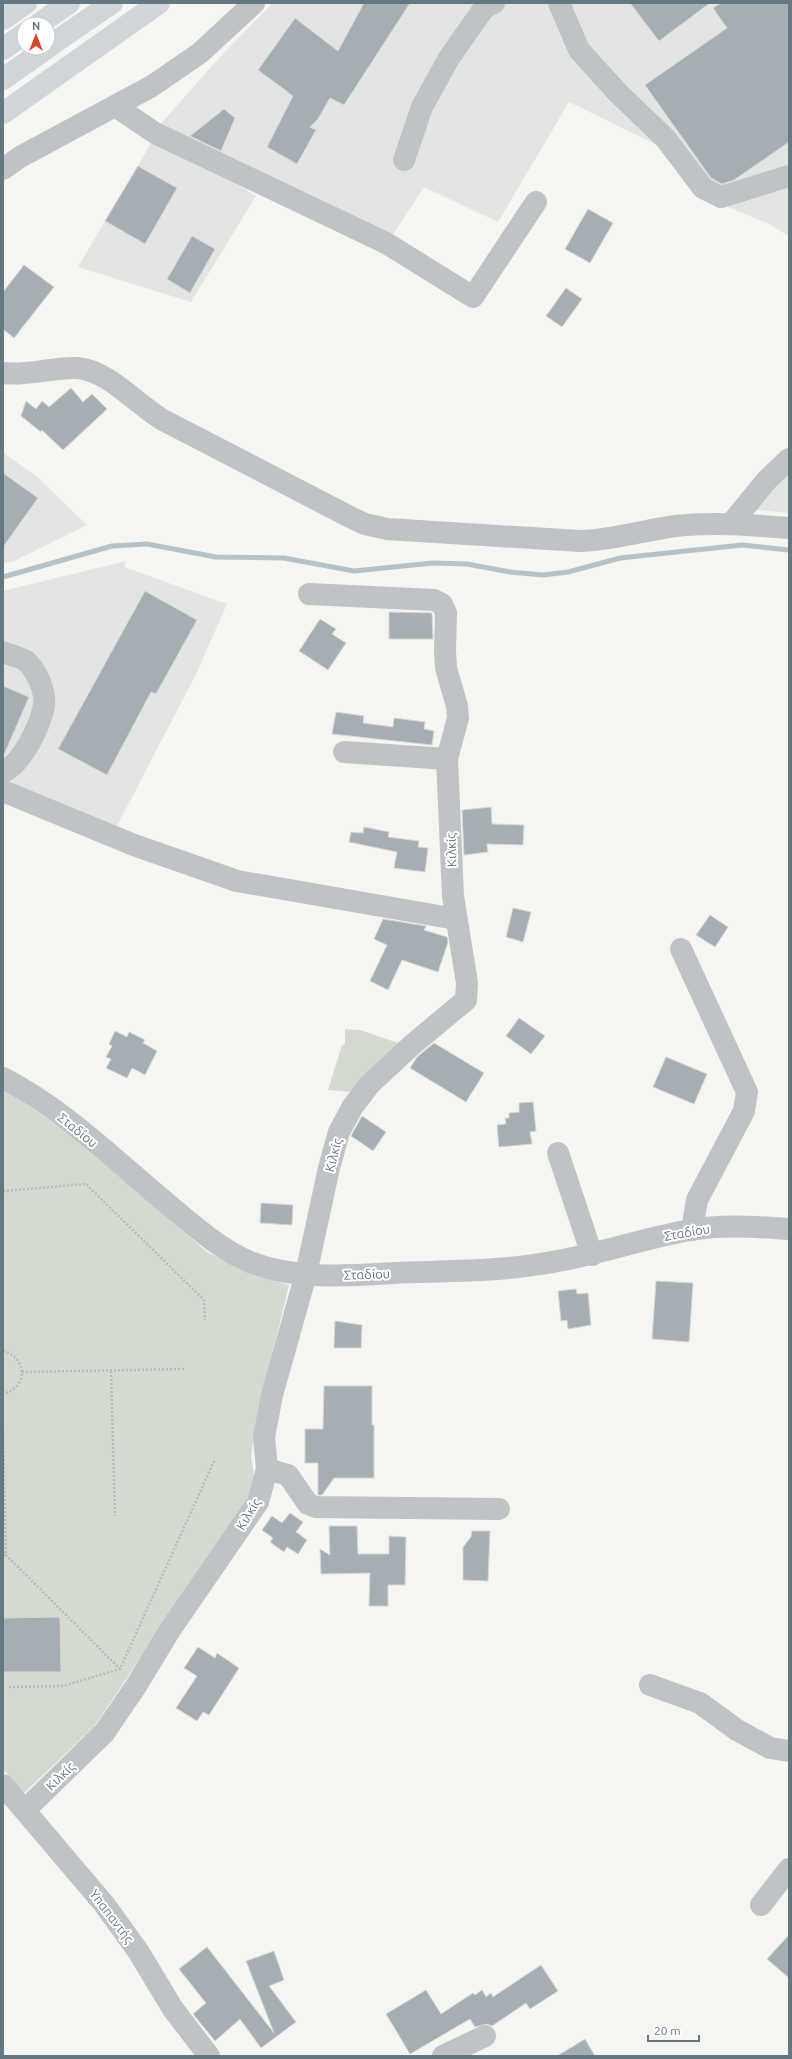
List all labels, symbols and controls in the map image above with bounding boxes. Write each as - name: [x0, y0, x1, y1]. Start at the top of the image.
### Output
- north arrow: [16, 16, 56, 56]
- text: N: [32, 20, 40, 32]
- street label: Κιλκίς: [443, 833, 460, 867]
- street label: Σταδίου: [56, 1110, 100, 1150]
- street label: Κιλκίς: [322, 1137, 345, 1174]
- street label: Σταδίου: [663, 1221, 711, 1243]
- street label: Σταδίου: [344, 1266, 390, 1282]
- street label: Κιλκίς: [233, 1496, 264, 1533]
- street label: Κιλκίς: [43, 1759, 78, 1794]
- street label: Υπαπαντής: [87, 1887, 137, 1946]
- scale bar: [648, 2017, 699, 2043]
- text: 20 m: [654, 2024, 681, 2037]

